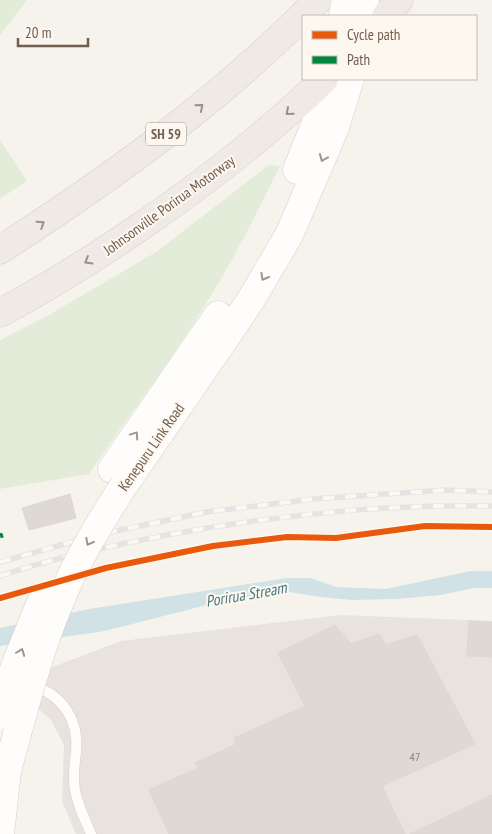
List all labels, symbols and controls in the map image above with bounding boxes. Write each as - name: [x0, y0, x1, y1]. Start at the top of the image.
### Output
- scale bar: [18, 15, 88, 47]
- legend: [302, 15, 477, 80]
- text: 20 m: [25, 23, 51, 42]
- text: Cycle path: [347, 25, 400, 44]
- text: Path: [347, 50, 370, 69]
- one-way arrow: [194, 104, 203, 113]
- one-way arrow: [285, 107, 294, 116]
- road number: SH 59: [146, 122, 186, 146]
- street label: Johnsonville Porirua Motorway: [99, 151, 239, 260]
- one-way arrow: [319, 153, 329, 162]
- one-way arrow: [35, 221, 45, 230]
- one-way arrow: [85, 255, 94, 265]
- one-way arrow: [260, 272, 270, 281]
- street label: Kenepuru Link Road: [114, 399, 188, 495]
- one-way arrow: [129, 431, 139, 440]
- one-way arrow: [85, 536, 95, 545]
- water label: Porirua Stream: [204, 577, 290, 611]
- one-way arrow: [15, 648, 25, 657]
- house number: 47: [410, 749, 420, 764]

